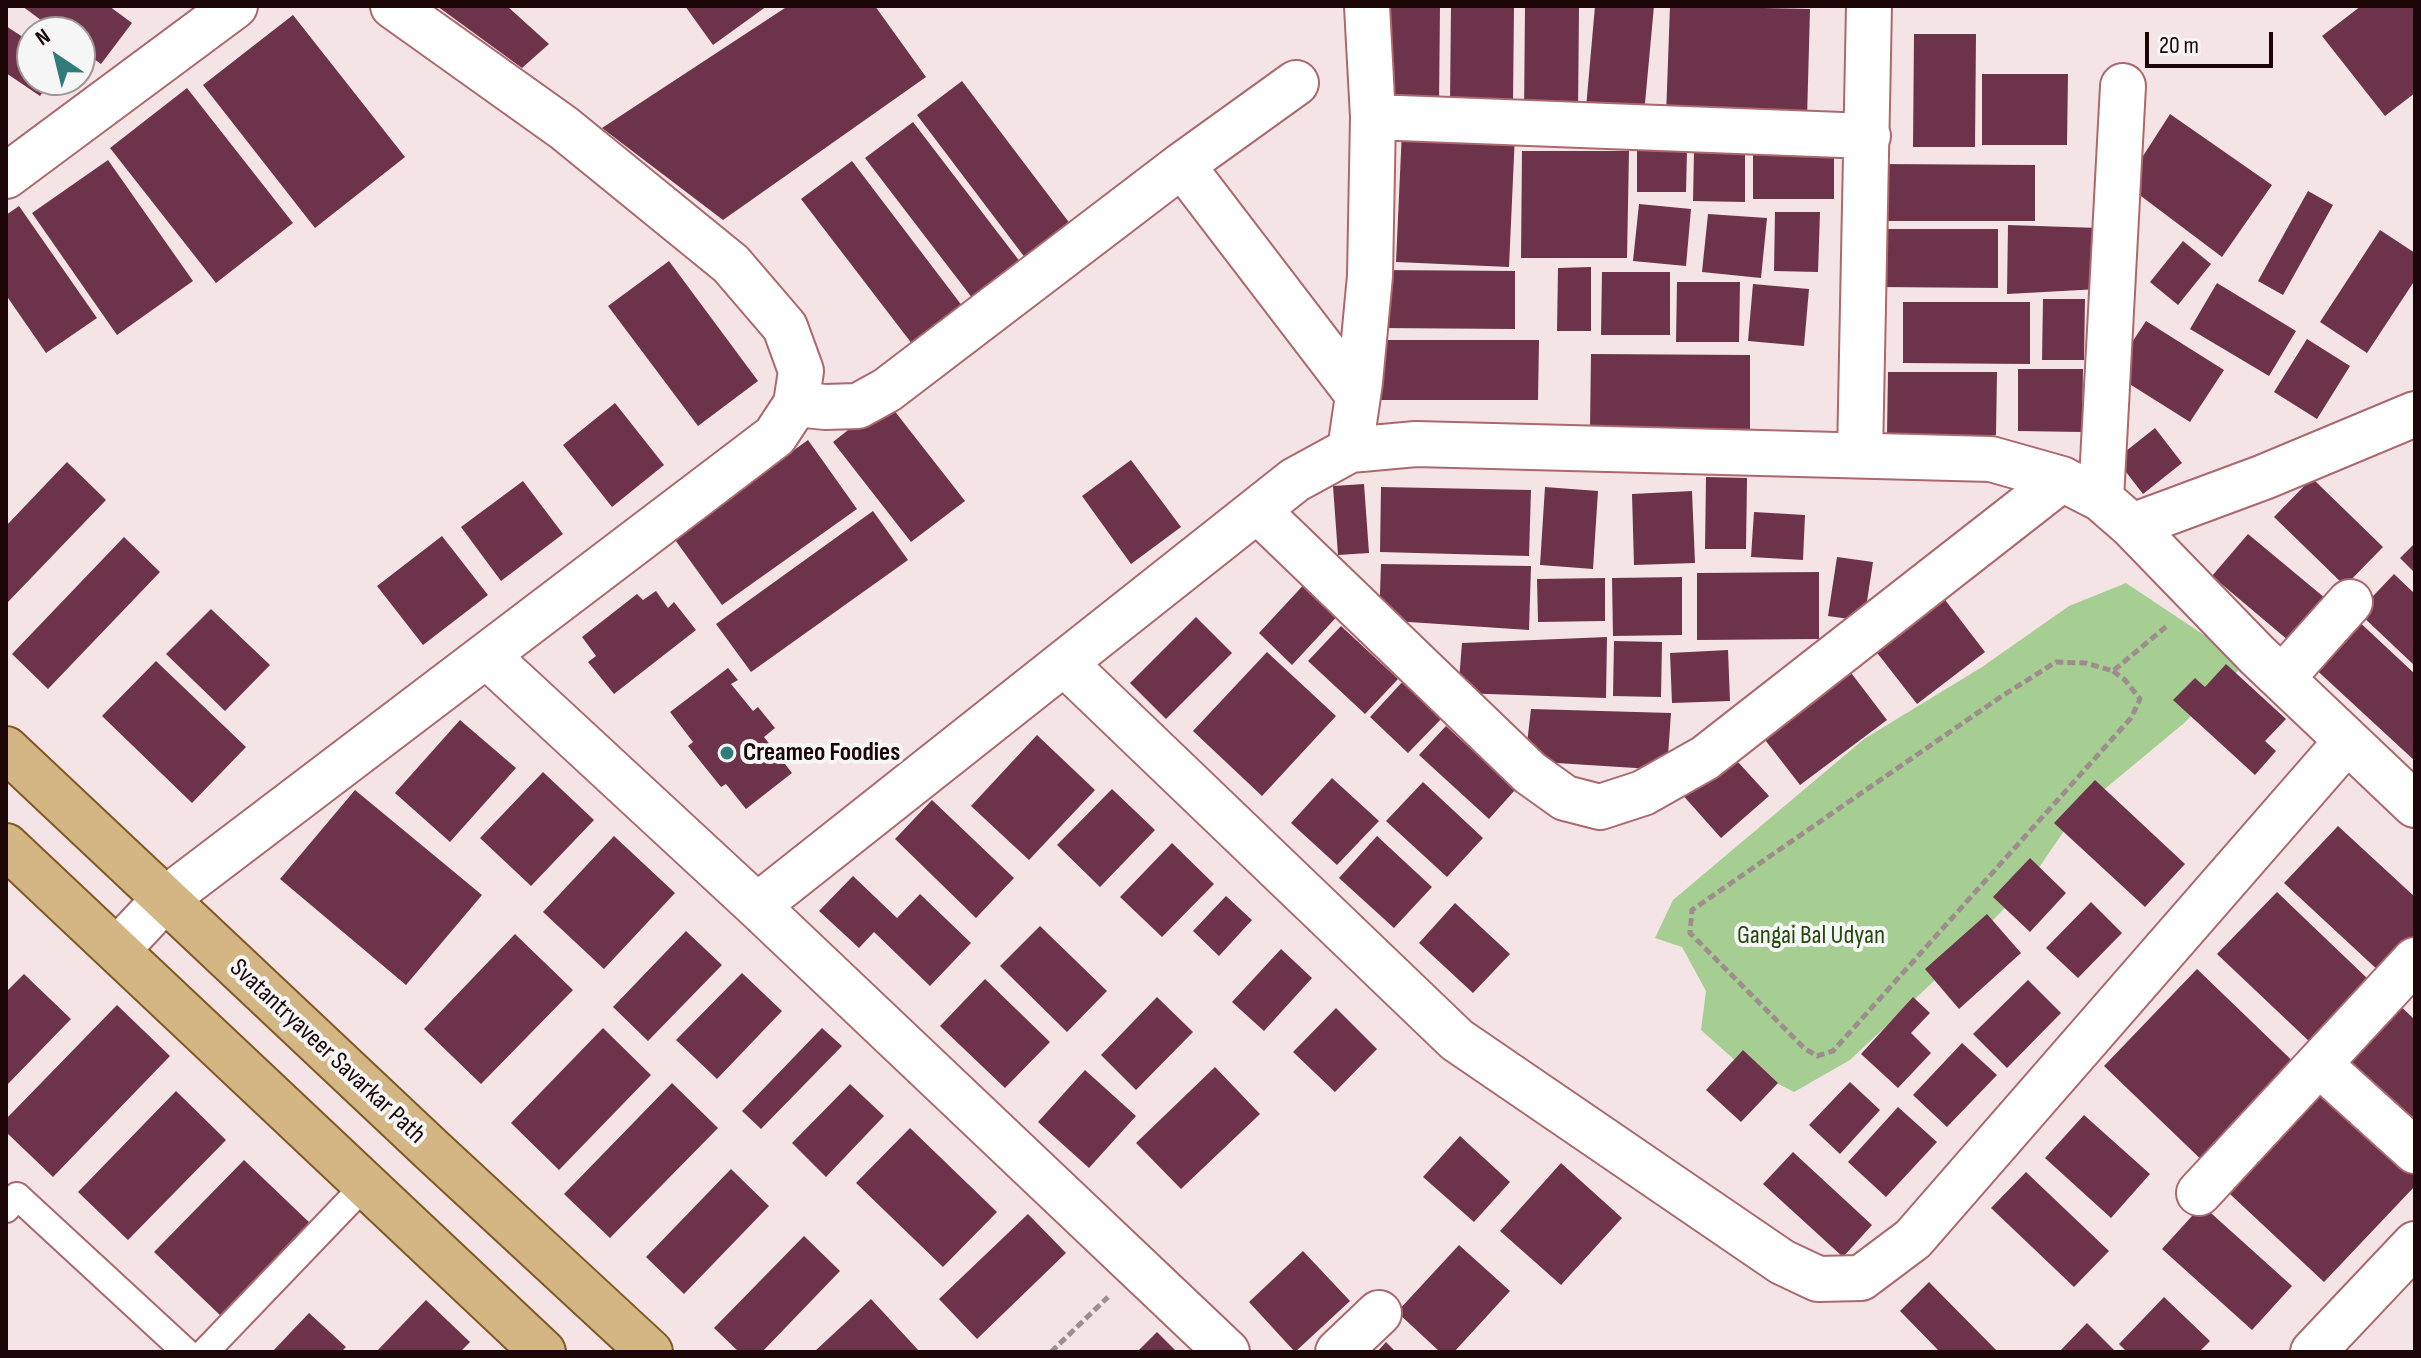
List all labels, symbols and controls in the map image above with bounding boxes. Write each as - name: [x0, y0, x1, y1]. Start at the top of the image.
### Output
- north arrow: [16, 16, 96, 96]
- scale bar: [2149, 16, 2277, 66]
- text: N: [31, 23, 56, 52]
- text: 20 m: [2159, 31, 2199, 60]
- place label: Creameo Foodies: [743, 737, 900, 769]
- marker: Creameo Foodies: [718, 744, 736, 762]
- park label: Gangai Bal Udyan: [1737, 920, 1885, 952]
- street label: Svatantryaveer Savarkar Path: [223, 953, 431, 1151]

